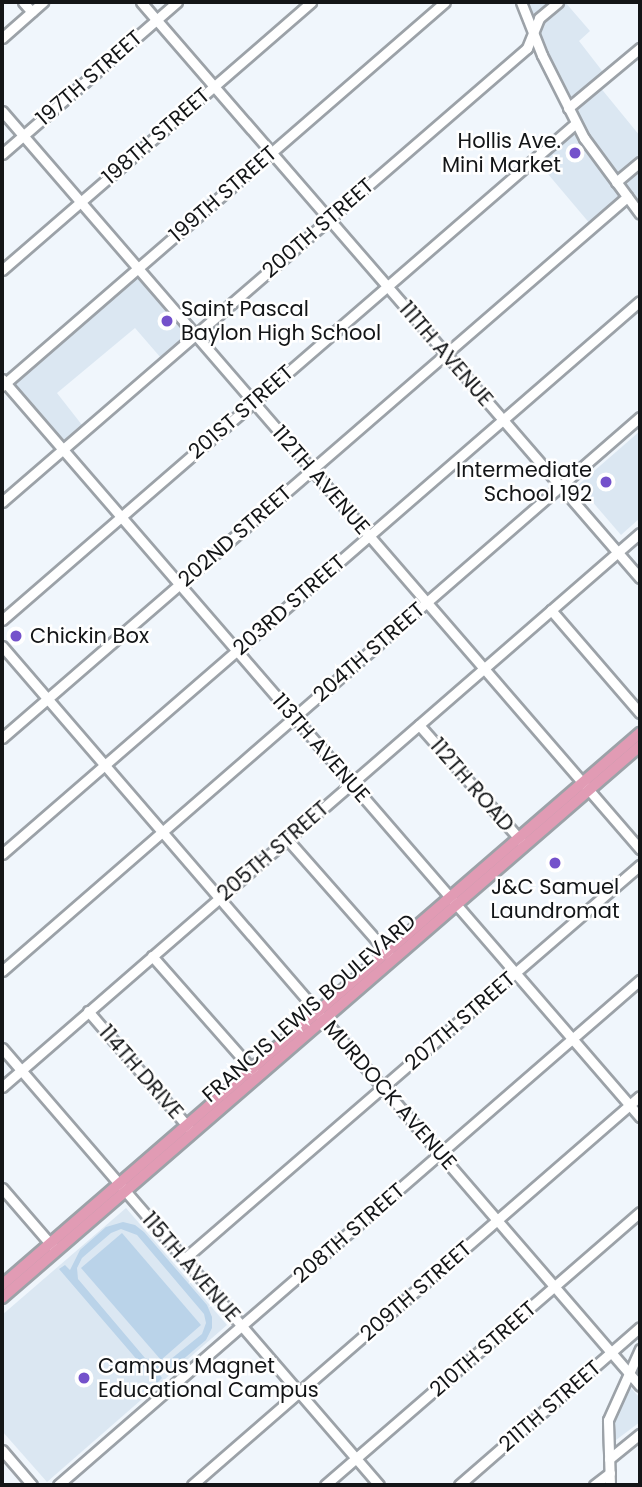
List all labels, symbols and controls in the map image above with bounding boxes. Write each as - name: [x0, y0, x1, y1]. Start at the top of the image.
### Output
- street label: 197TH STREET: [31, 25, 147, 131]
- street label: 198TH STREET: [97, 83, 215, 189]
- place label: Hollis Ave. Mini Market: [442, 128, 561, 178]
- street label: 199TH STREET: [164, 141, 282, 247]
- marker: Hollis Ave. Mini Market: [567, 145, 583, 161]
- street label: 200TH STREET: [257, 173, 379, 283]
- place label: Saint Pascal Baylon High School: [181, 296, 381, 346]
- street label: 111TH AVENUE: [394, 296, 498, 412]
- marker: Saint Pascal Baylon High School: [159, 313, 175, 329]
- street label: 201ST STREET: [183, 360, 299, 464]
- street label: 112TH AVENUE: [267, 420, 375, 540]
- place label: Intermediate School 192: [456, 457, 592, 507]
- marker: Intermediate School 192: [598, 474, 614, 490]
- street label: 202ND STREET: [173, 480, 297, 592]
- street label: 203RD STREET: [228, 549, 350, 661]
- street label: 204TH STREET: [308, 597, 430, 707]
- place label: Chickin Box: [30, 623, 149, 649]
- marker: Chickin Box: [8, 628, 24, 644]
- street label: 113TH AVENUE: [267, 688, 375, 808]
- street label: 112TH ROAD: [425, 733, 519, 837]
- street label: 205TH STREET: [212, 796, 334, 906]
- marker: J&C Samuel Laundromat: [547, 855, 563, 871]
- place label: J&C Samuel Laundromat: [490, 874, 620, 924]
- street label: FRANCIS LEWIS BOULEVARD: [197, 908, 421, 1108]
- street label: 207TH STREET: [400, 966, 520, 1076]
- street label: MURDOCK AVENUE: [318, 1015, 462, 1175]
- street label: 114TH DRIVE: [93, 1020, 189, 1124]
- street label: 208TH STREET: [288, 1178, 410, 1288]
- street label: 115TH AVENUE: [137, 1207, 245, 1327]
- street label: 209TH STREET: [355, 1236, 477, 1346]
- street label: 210TH STREET: [425, 1296, 541, 1402]
- place label: Campus Magnet Educational Campus: [98, 1353, 319, 1403]
- street label: 211TH STREET: [494, 1355, 606, 1457]
- marker: Campus Magnet Educational Campus: [76, 1370, 92, 1386]

